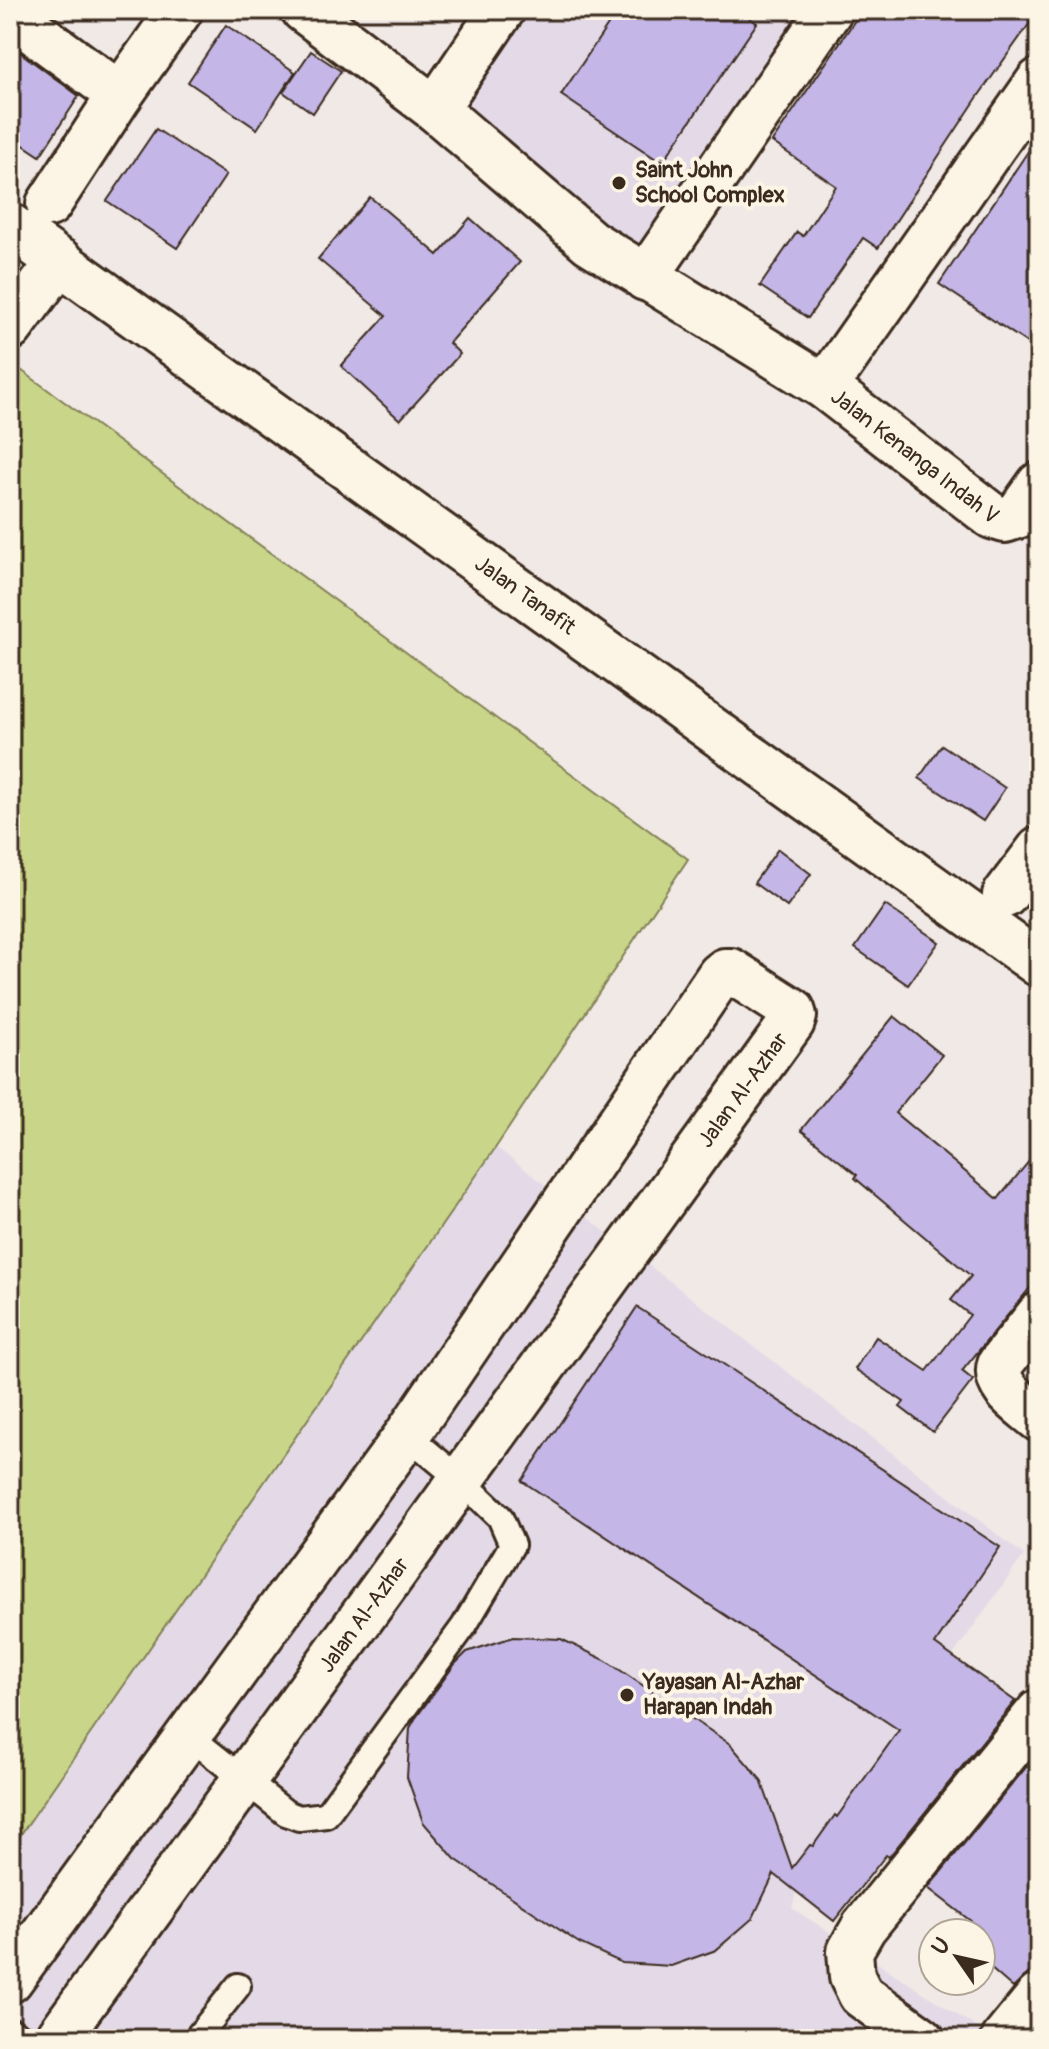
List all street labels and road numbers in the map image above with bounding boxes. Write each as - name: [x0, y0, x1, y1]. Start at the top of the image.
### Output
- street label: Jalan Kenanga Indah V: [825, 383, 1004, 530]
- street label: Jalan Tanafit: [469, 550, 581, 641]
- street label: Jalan Al-Azhar: [692, 1027, 794, 1153]
- street label: Jalan Al-Azhar: [313, 1552, 415, 1678]

